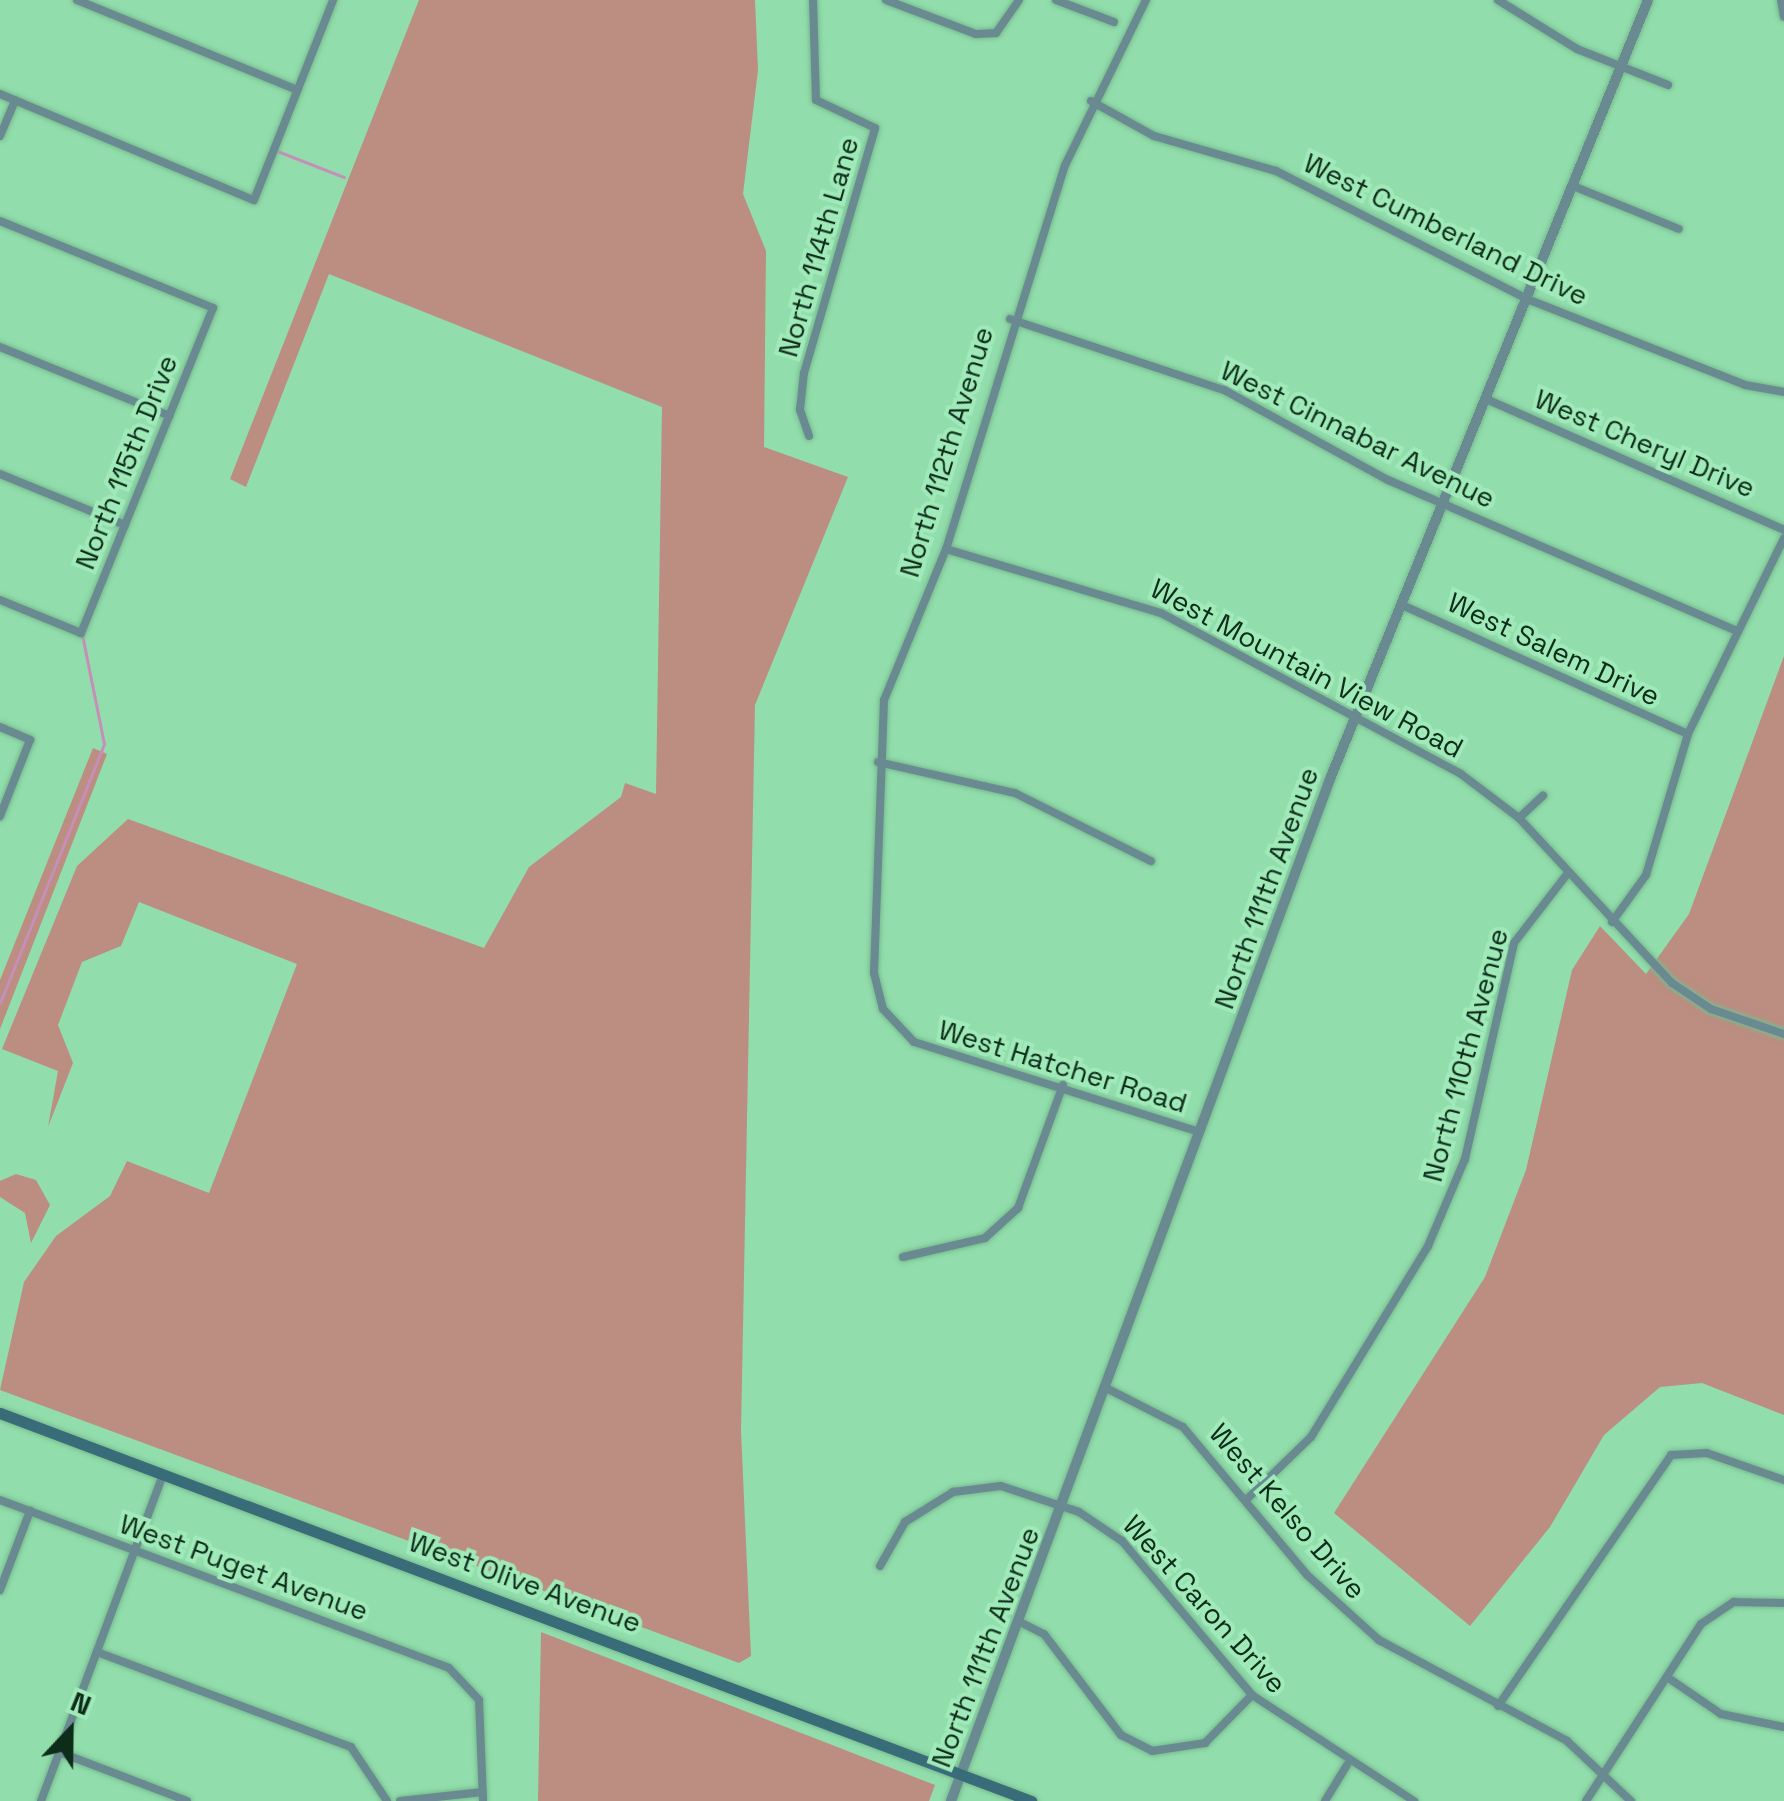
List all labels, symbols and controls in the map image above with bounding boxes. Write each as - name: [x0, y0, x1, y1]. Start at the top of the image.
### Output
- street label: North 114th Lane: [771, 133, 865, 361]
- street label: West Cumberland Drive: [1298, 146, 1594, 312]
- street label: North 112th Avenue: [892, 323, 1000, 581]
- street label: North 115th Drive: [68, 350, 184, 574]
- street label: West Cinnabar Avenue: [1215, 353, 1501, 515]
- street label: West Cheryl Drive: [1530, 381, 1760, 505]
- street label: West Mountain View Road: [1145, 571, 1469, 765]
- street label: West Salem Drive: [1443, 585, 1665, 713]
- street label: North 111th Avenue: [1207, 762, 1325, 1014]
- street label: North 110th Avenue: [1415, 925, 1515, 1185]
- street label: West Hatcher Road: [935, 1012, 1191, 1120]
- street label: West Kelso Drive: [1203, 1416, 1373, 1606]
- street label: West Puget Avenue: [115, 1506, 373, 1628]
- street label: West Caron Drive: [1116, 1508, 1294, 1700]
- street label: North 111th Avenue: [924, 1522, 1046, 1772]
- street label: West Olive Avenue: [404, 1524, 646, 1640]
- north arrow: [20, 1681, 120, 1781]
- text: N: [66, 1683, 97, 1723]

